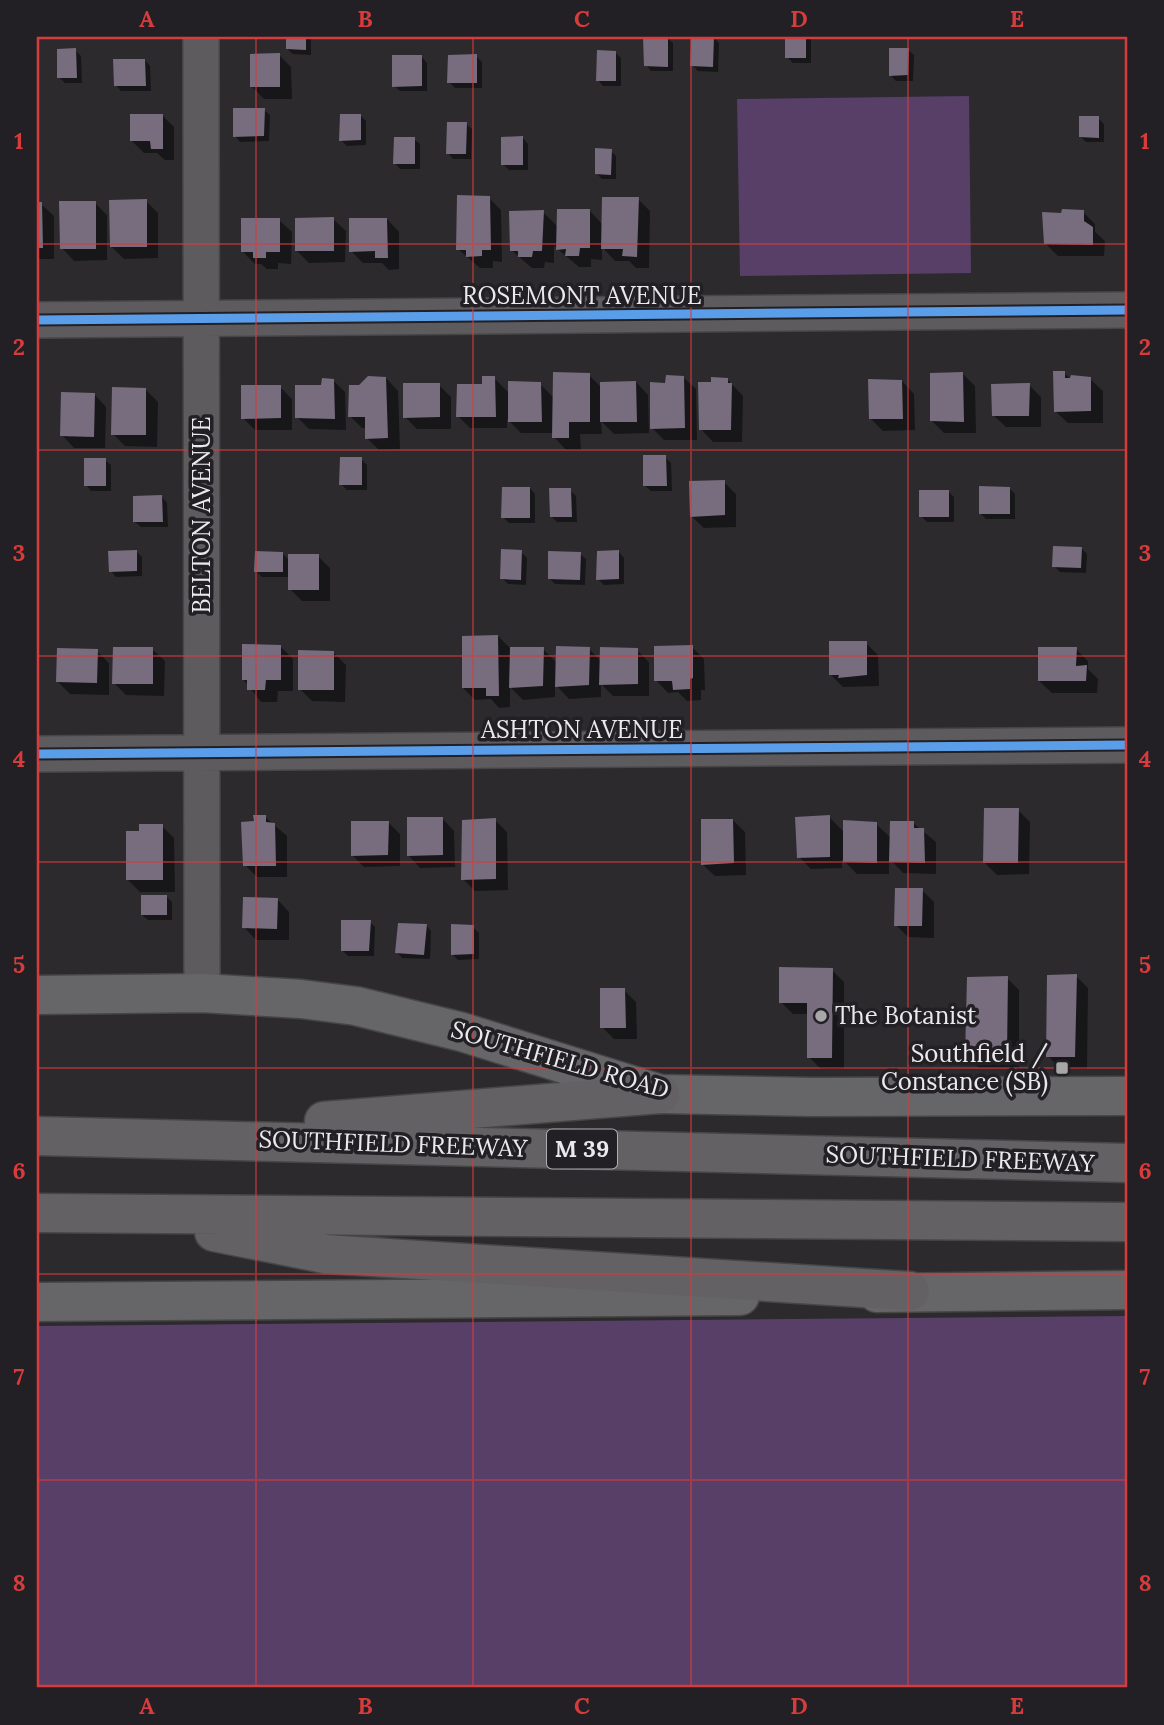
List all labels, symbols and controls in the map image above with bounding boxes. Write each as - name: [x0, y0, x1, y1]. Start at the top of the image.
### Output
- text: A: [139, 4, 155, 33]
- text: B: [357, 4, 373, 33]
- text: C: [574, 4, 590, 33]
- text: D: [790, 4, 808, 33]
- text: E: [1010, 4, 1024, 33]
- text: 1: [14, 126, 24, 155]
- text: 1: [1140, 126, 1150, 155]
- street label: ROSEMONT AVENUE: [462, 280, 702, 311]
- text: 2: [13, 332, 25, 361]
- text: 2: [1139, 332, 1151, 361]
- street label: BELTON AVENUE: [186, 417, 217, 613]
- text: 3: [13, 538, 25, 567]
- text: 3: [1139, 538, 1151, 567]
- street label: ASHTON AVENUE: [480, 714, 683, 745]
- text: 4: [13, 744, 25, 773]
- text: 4: [1139, 744, 1151, 773]
- text: 5: [13, 950, 25, 979]
- text: 5: [1139, 950, 1151, 979]
- place label: The Botanist: [835, 1000, 977, 1031]
- marker: The Botanist: [813, 1008, 829, 1024]
- street label: SOUTHFIELD ROAD: [447, 1014, 673, 1106]
- place label: Southfield / Constance (SB): [881, 1038, 1048, 1097]
- marker: Southfield / Constance (SB): [1054, 1060, 1070, 1076]
- street label: SOUTHFIELD FREEWAY: [258, 1123, 529, 1164]
- road number: M 39: [547, 1130, 617, 1168]
- street label: SOUTHFIELD FREEWAY: [825, 1138, 1096, 1179]
- text: 6: [12, 1156, 26, 1185]
- text: 6: [1138, 1156, 1152, 1185]
- text: 7: [14, 1362, 25, 1391]
- text: 7: [1140, 1362, 1151, 1391]
- text: 8: [12, 1568, 26, 1597]
- text: 8: [1138, 1568, 1152, 1597]
- text: A: [139, 1691, 155, 1720]
- text: B: [357, 1691, 373, 1720]
- text: C: [574, 1691, 590, 1720]
- text: D: [790, 1691, 808, 1720]
- text: E: [1010, 1691, 1024, 1720]

